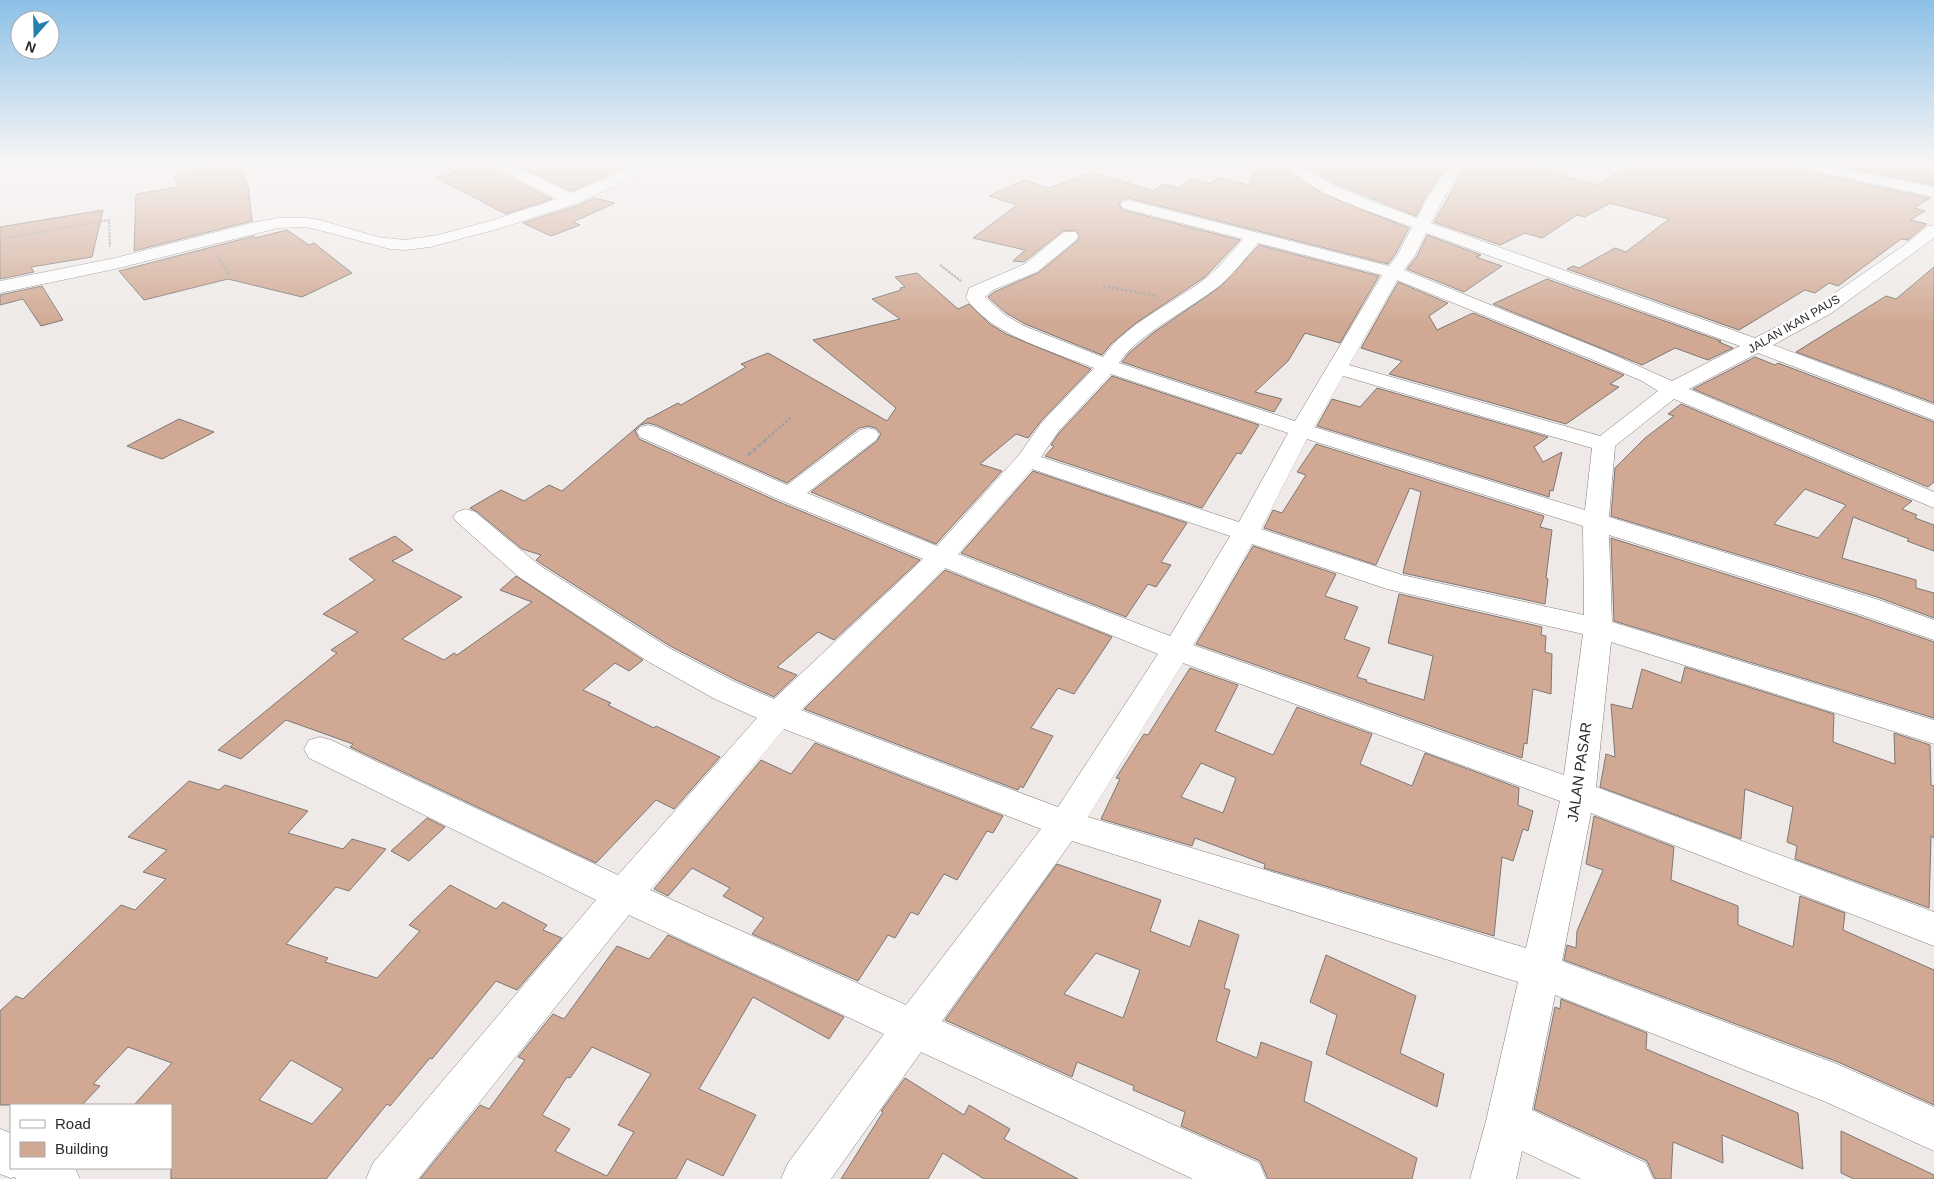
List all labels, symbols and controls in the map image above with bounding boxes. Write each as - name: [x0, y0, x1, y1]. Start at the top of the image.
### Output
- north arrow: [10, 10, 60, 60]
- text: N: [23, 38, 38, 56]
- street label: JALAN IKAN PAUS: [1746, 292, 1842, 356]
- street label: JALAN PASAR: [1564, 721, 1594, 823]
- legend: [10, 1104, 172, 1169]
- text: Road: [55, 1115, 91, 1132]
- text: Building: [55, 1140, 108, 1157]

